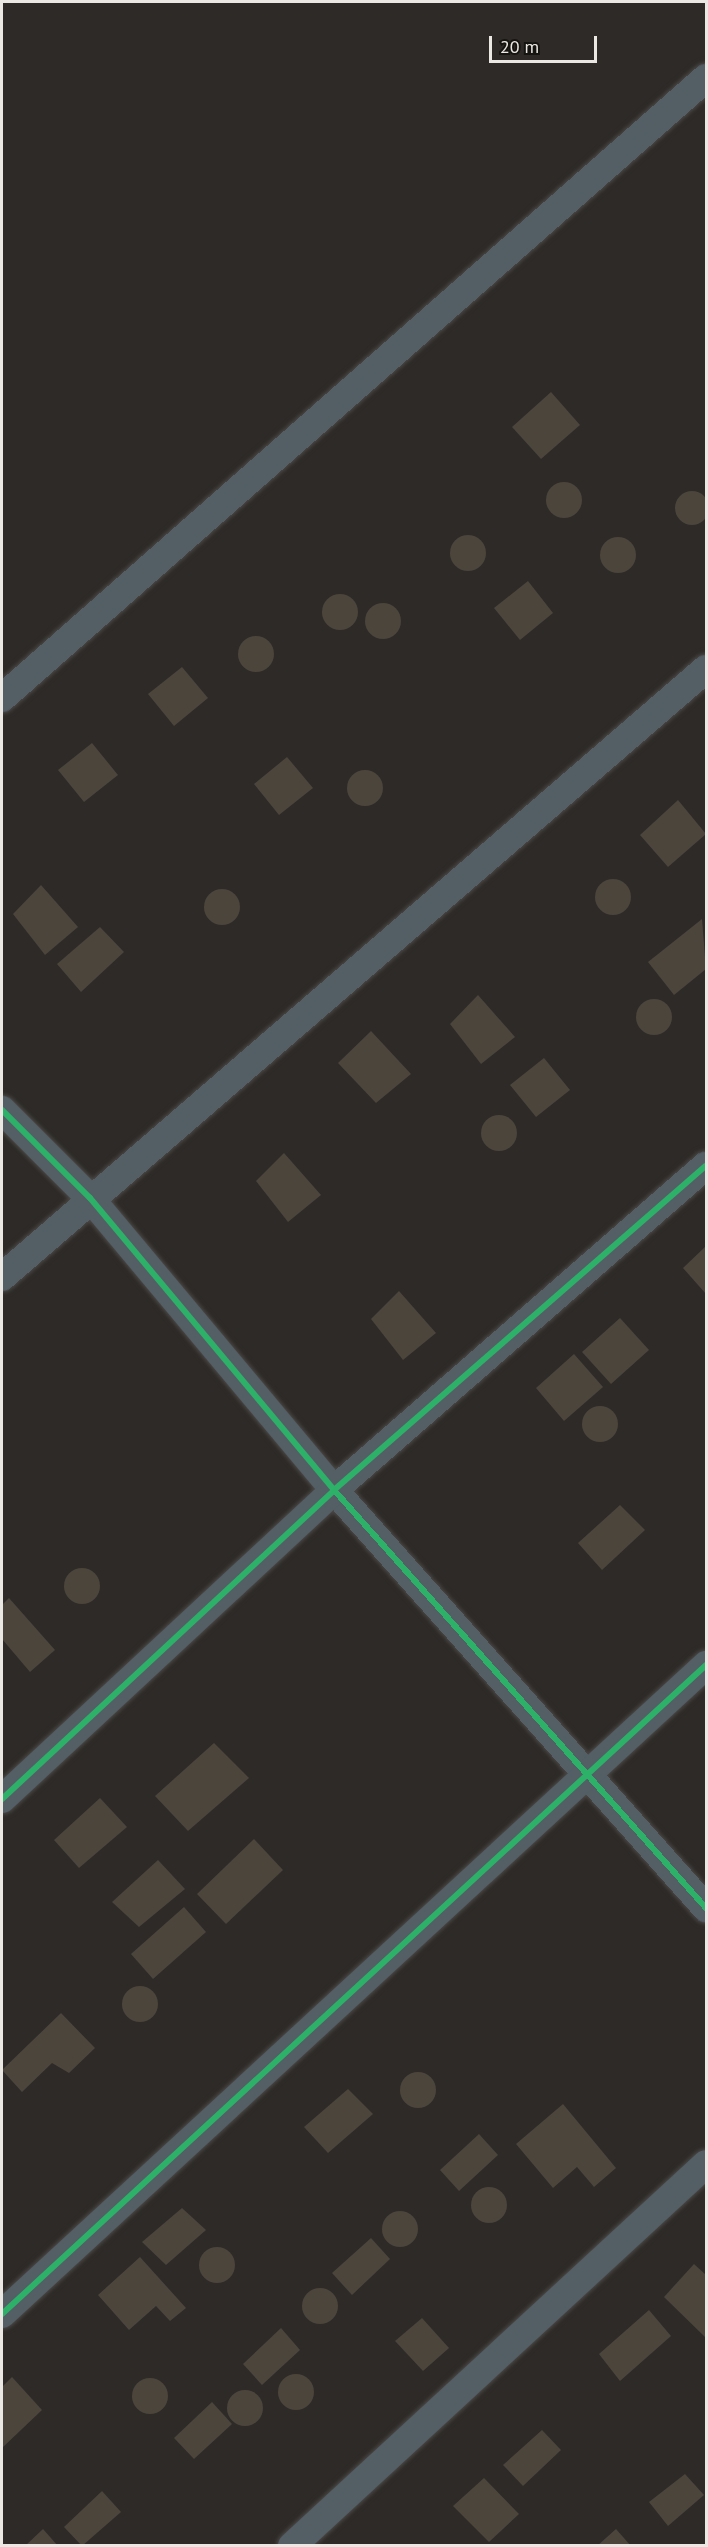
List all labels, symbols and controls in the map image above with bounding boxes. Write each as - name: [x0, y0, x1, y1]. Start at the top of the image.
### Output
- scale bar: [492, 24, 600, 62]
- text: 20 m: [500, 35, 539, 58]

